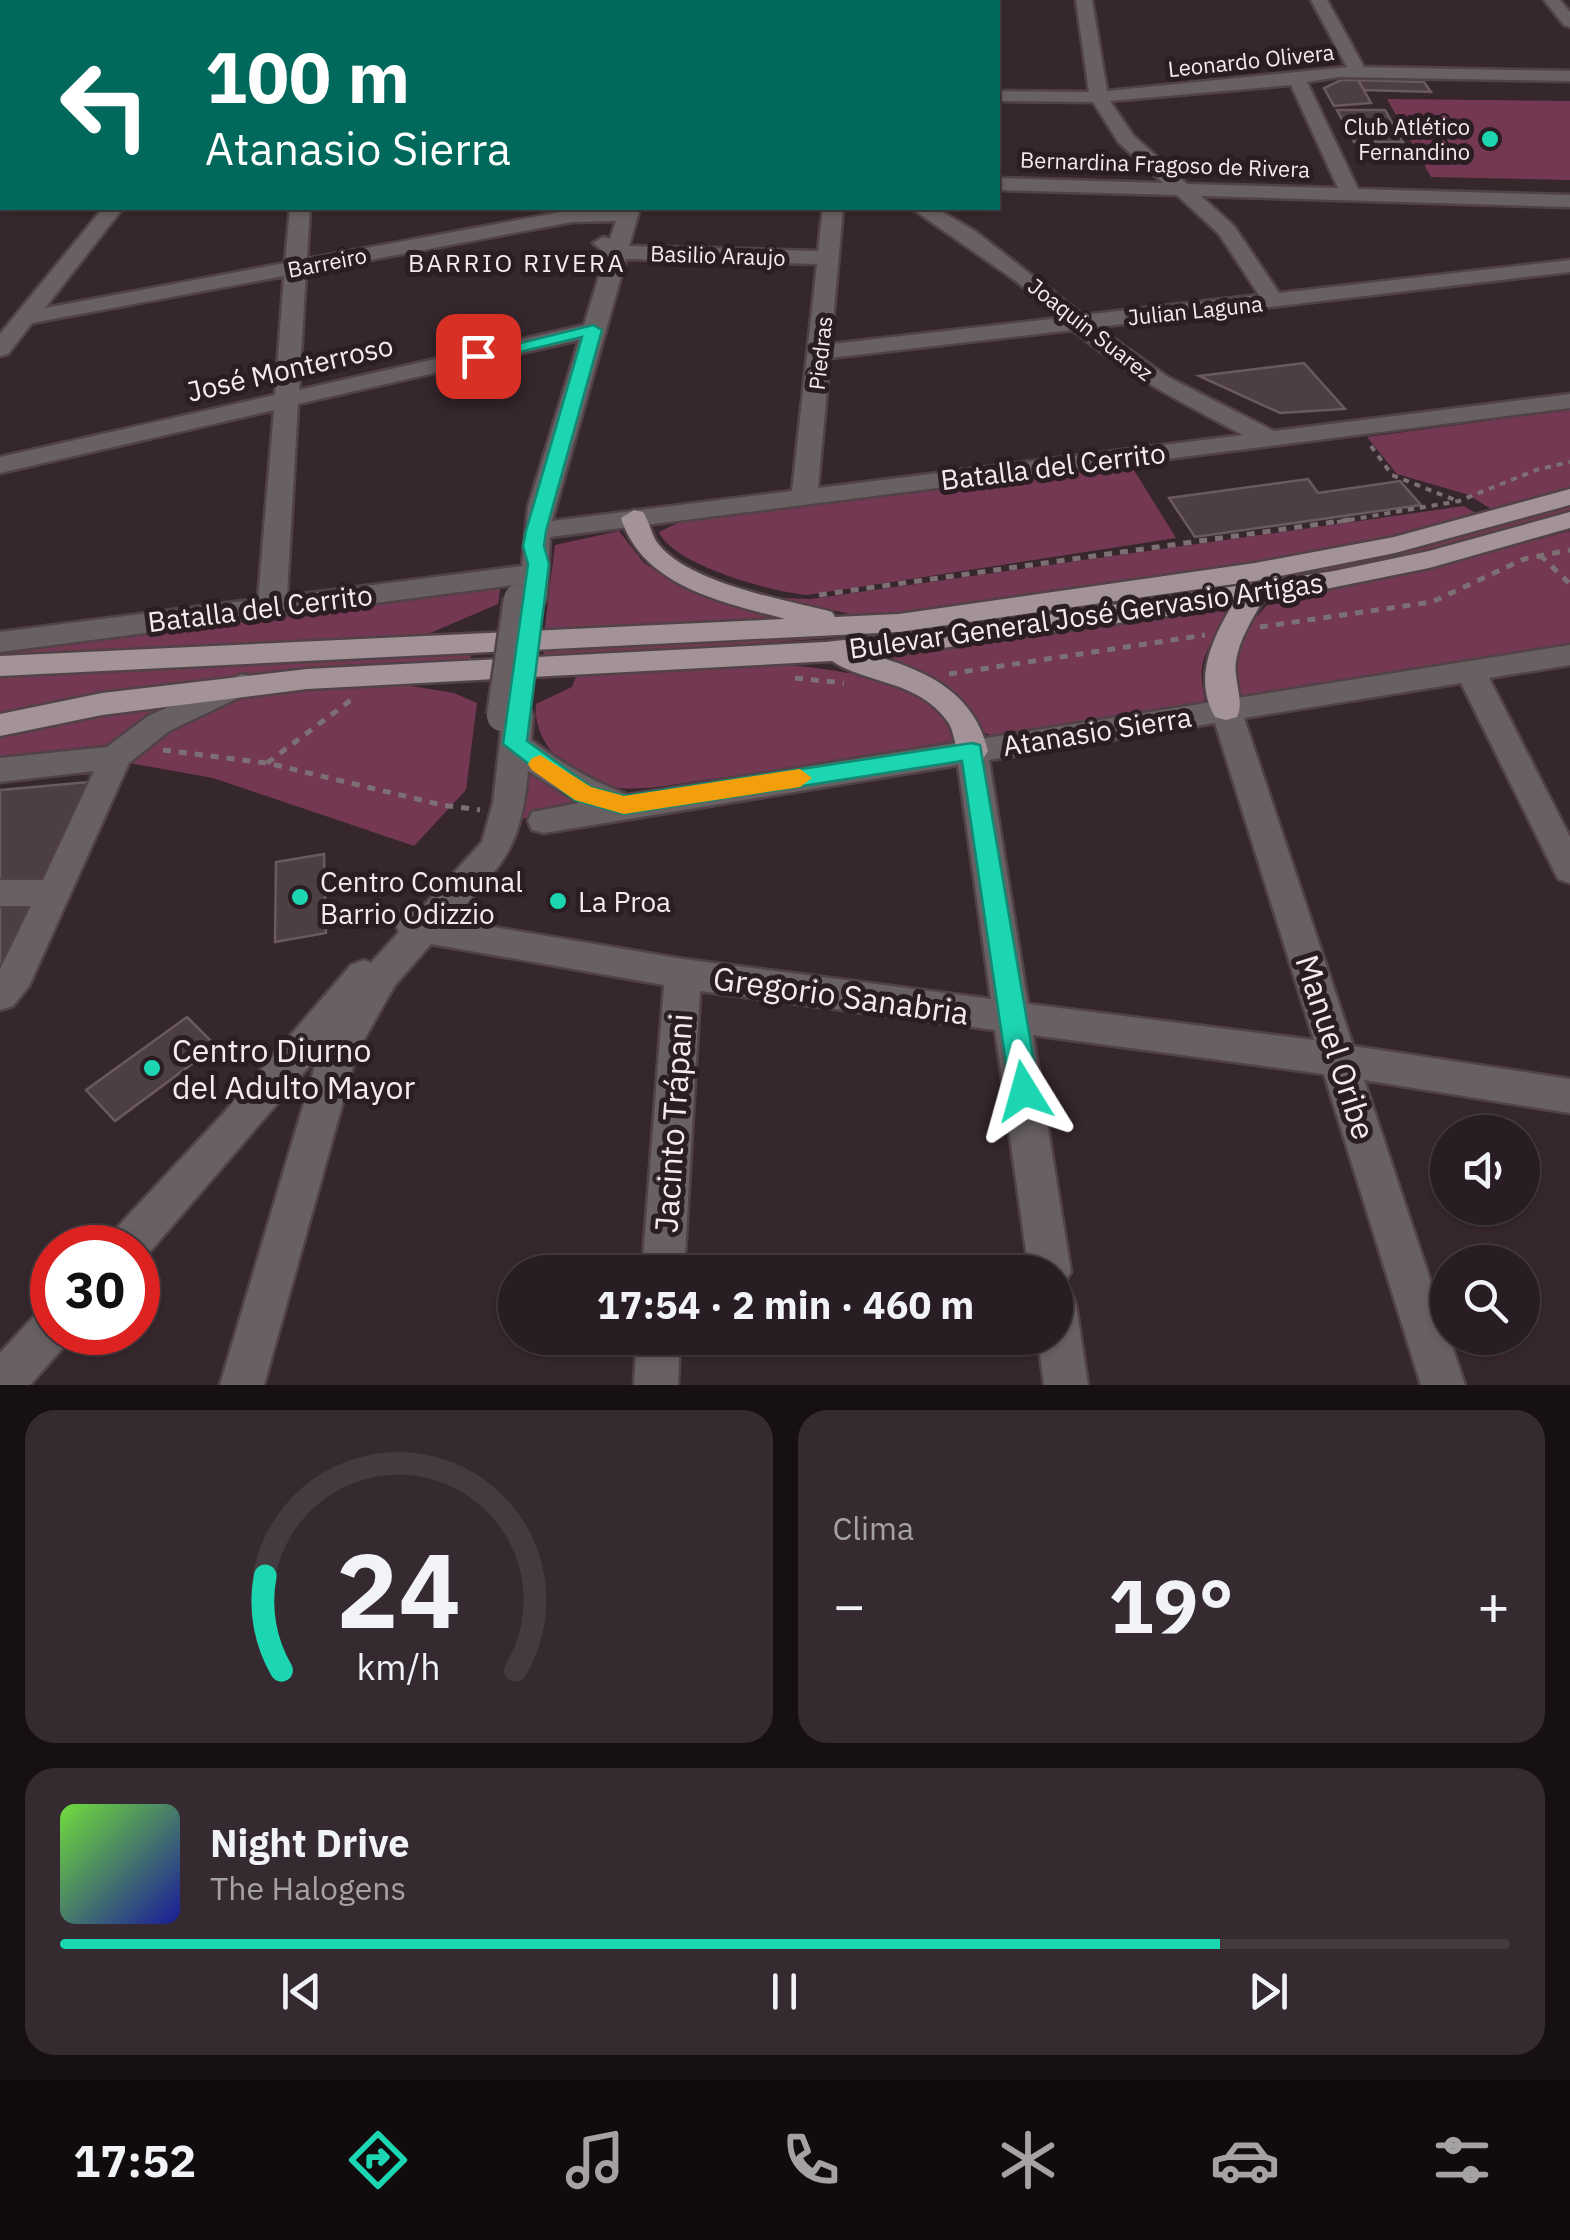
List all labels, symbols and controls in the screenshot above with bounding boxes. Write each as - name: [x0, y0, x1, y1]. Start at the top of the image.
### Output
- text: 100 m: [205, 31, 410, 122]
- street label: Leonardo Olivera: [1166, 37, 1336, 83]
- icon: left: [40, 40, 170, 170]
- place label: Club Atlético Fernandino: [1344, 112, 1470, 166]
- text: Atanasio Sierra: [205, 119, 511, 177]
- marker: Club Atlético Fernandino: [1479, 128, 1501, 150]
- street label: Bernardina Fragoso de Rivera: [1020, 144, 1311, 184]
- street label: Basilio Araujo: [650, 238, 786, 272]
- street label: Barreiro: [285, 240, 369, 284]
- district label: BARRIO RIVERA: [408, 246, 626, 279]
- street label: Joaquin Suarez: [1023, 271, 1159, 387]
- street label: Julian Laguna: [1126, 288, 1264, 332]
- pin: [436, 314, 521, 399]
- street label: Piedras: [802, 315, 838, 391]
- street label: José Monterroso: [183, 326, 397, 410]
- icon: arrive: [451, 329, 506, 384]
- street label: Batalla del Cerrito: [938, 434, 1168, 498]
- street label: Bulevar General José Gervasio Artigas: [846, 563, 1326, 667]
- street label: Batalla del Cerrito: [145, 576, 375, 640]
- street label: Atanasio Sierra: [1000, 698, 1194, 764]
- place label: Centro Comunal Barrio Odizzio: [320, 863, 523, 932]
- place label: La Proa: [578, 883, 671, 920]
- marker: Centro Comunal Barrio Odizzio: [289, 886, 311, 908]
- marker: La Proa: [547, 890, 569, 912]
- street label: Manuel Oribe: [1286, 949, 1386, 1145]
- street label: Gregorio Sanabria: [711, 956, 971, 1034]
- street label: Jacinto Trápani: [644, 1012, 702, 1234]
- place label: Centro Diurno del Adulto Mayor: [172, 1029, 415, 1108]
- position arrow: [972, 1039, 1076, 1143]
- marker: Centro Diurno del Adulto Mayor: [141, 1057, 163, 1079]
- map controls: [1430, 1115, 1540, 1355]
- button: sound: [1430, 1115, 1540, 1225]
- speed limit sign: 30: [30, 1225, 160, 1355]
- button: search: [1430, 1245, 1540, 1355]
- text: 17:54 · 2 min · 460 m: [597, 1280, 974, 1329]
- text: Clima: [833, 1507, 914, 1549]
- text: 24: [336, 1521, 461, 1657]
- text: 19°: [1109, 1556, 1234, 1654]
- text: −: [833, 1569, 866, 1640]
- text: +: [1477, 1569, 1510, 1640]
- text: km/h: [357, 1643, 441, 1690]
- text: Night Drive: [210, 1818, 410, 1867]
- text: The Halogens: [210, 1867, 406, 1909]
- icon: previous: [274, 1964, 329, 2019]
- icon: pause: [757, 1964, 812, 2019]
- icon: next: [1241, 1964, 1296, 2019]
- icon: directions: [343, 2125, 413, 2195]
- icon: music: [560, 2125, 630, 2195]
- icon: phone: [776, 2125, 846, 2195]
- icon: climate: [993, 2125, 1063, 2195]
- icon: car: [1210, 2125, 1280, 2195]
- icon: filters: [1427, 2125, 1497, 2195]
- text: 17:52: [73, 2131, 196, 2189]

